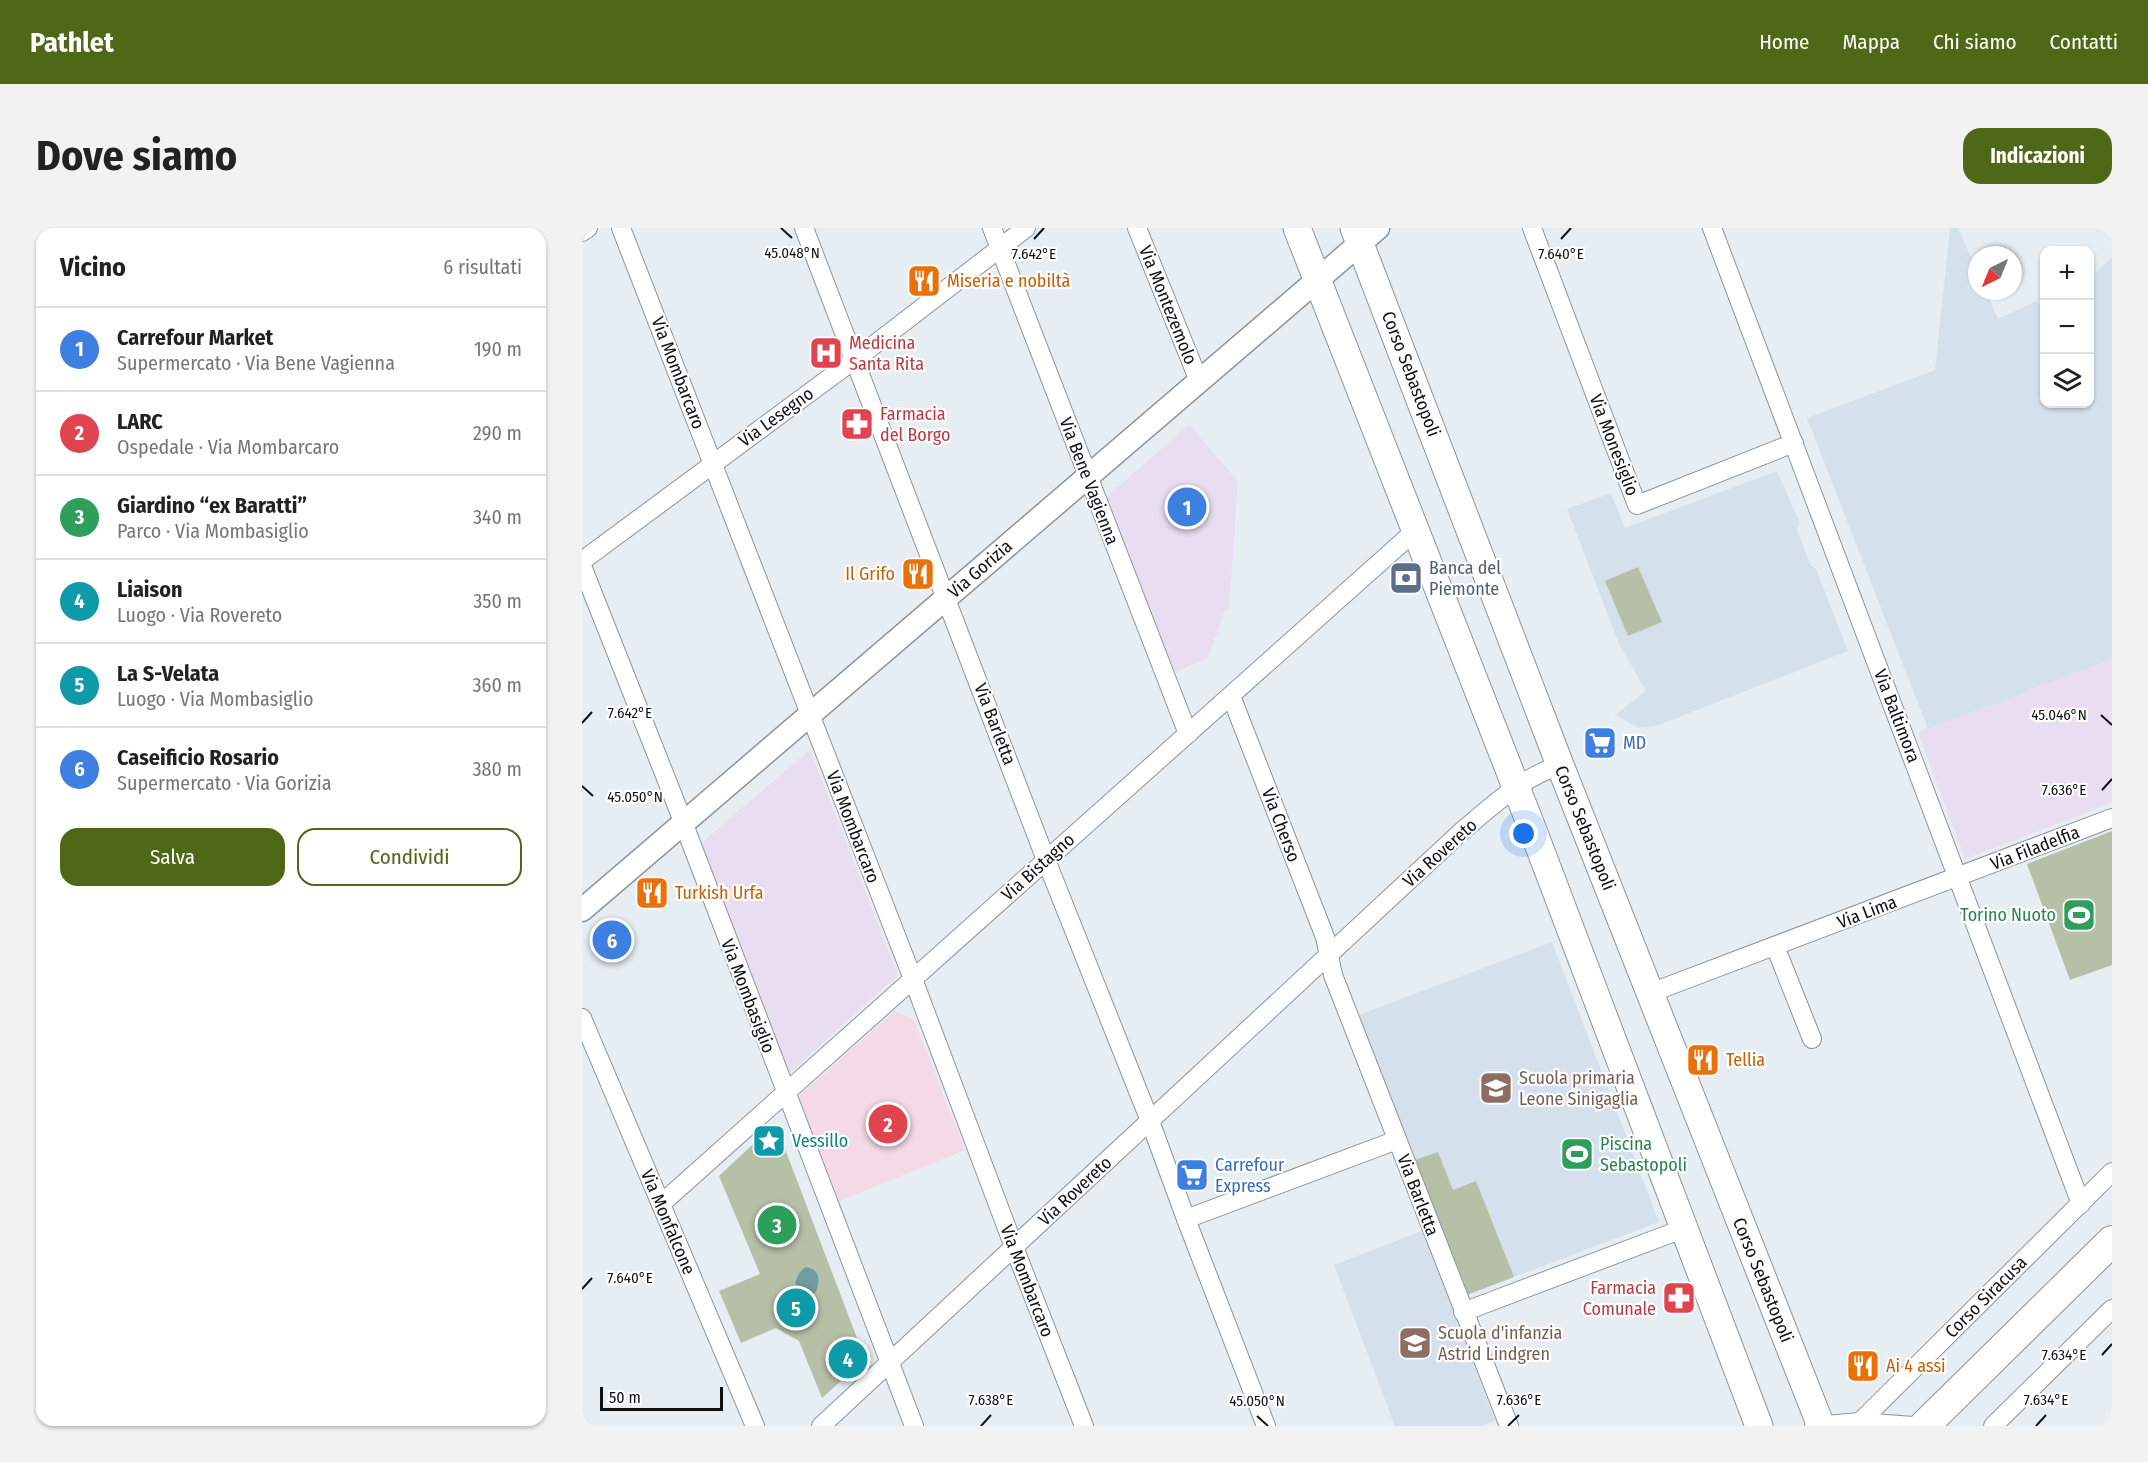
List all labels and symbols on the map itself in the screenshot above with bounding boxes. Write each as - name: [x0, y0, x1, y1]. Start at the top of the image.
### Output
- street label: Via Montezemolo: [1134, 242, 1202, 368]
- text: 45.048°N: [764, 244, 820, 262]
- text: 7.642°E: [1012, 245, 1056, 263]
- text: 7.640°E: [1538, 245, 1584, 263]
- north arrow: [1968, 246, 2022, 300]
- restaurant icon: Miseria e nobiltà: [906, 263, 942, 299]
- place label: Miseria e nobiltà: [947, 270, 1070, 292]
- street label: Corso Sebastopoli: [1377, 308, 1445, 440]
- street label: Via Mombarcaro: [647, 314, 709, 432]
- place label: Medicina Santa Rita: [849, 332, 924, 375]
- hospital icon: Medicina Santa Rita: [808, 335, 844, 371]
- street label: Via Lesegno: [734, 382, 818, 452]
- street label: Via Monesiglio: [1585, 391, 1643, 499]
- place label: Farmacia del Borgo: [880, 403, 951, 446]
- pharmacy icon: Farmacia del Borgo: [839, 406, 875, 442]
- street label: Via Bene Vagienna: [1055, 414, 1123, 548]
- pin: 1: [1168, 484, 1206, 530]
- street label: Via Gorizia: [943, 535, 1017, 603]
- restaurant icon: Il Grifo: [900, 556, 936, 592]
- place label: Banca del Piemonte: [1429, 557, 1501, 600]
- bank icon: Banca del Piemonte: [1388, 560, 1424, 596]
- place label: Il Grifo: [845, 563, 895, 585]
- street label: Via Baltimora: [1869, 666, 1925, 766]
- street label: Via Barletta: [969, 680, 1021, 768]
- text: 7.642°E: [608, 704, 652, 722]
- text: 45.046°N: [2031, 706, 2087, 724]
- supermarket icon: MD: [1582, 725, 1618, 761]
- place label: MD: [1623, 732, 1646, 754]
- street label: Corso Sebastopoli: [1550, 762, 1620, 894]
- street label: Via Mombarcaro: [822, 768, 884, 886]
- text: 7.636°E: [2042, 781, 2086, 799]
- street label: Via Cherso: [1257, 785, 1305, 865]
- text: 45.050°N: [607, 788, 663, 806]
- street label: Via Rovereto: [1398, 814, 1482, 892]
- your location: [1509, 819, 1538, 848]
- street label: Via Filadelfia: [1987, 821, 2083, 875]
- street label: Via Bistagno: [997, 829, 1079, 905]
- restaurant icon: Turkish Urfa: [634, 875, 670, 911]
- place label: Turkish Urfa: [675, 882, 764, 904]
- street label: Via Lima: [1834, 891, 1900, 933]
- sports icon: Torino Nuoto: [2061, 897, 2097, 933]
- place label: Torino Nuoto: [1960, 904, 2056, 926]
- pin: 6: [592, 918, 632, 962]
- street label: Via Mombasiglio: [716, 936, 780, 1056]
- restaurant icon: Tellia: [1685, 1042, 1721, 1078]
- place label: Tellia: [1726, 1049, 1765, 1071]
- place label: Scuola primaria Leone Sinigaglia: [1519, 1067, 1639, 1110]
- school or university icon: Scuola primaria Leone Sinigaglia: [1478, 1070, 1514, 1106]
- pin: 2: [868, 1102, 908, 1146]
- place icon: Vessillo: [751, 1123, 787, 1159]
- place label: Vessillo: [792, 1130, 848, 1152]
- place label: Piscina Sebastopoli: [1600, 1133, 1687, 1176]
- sports icon: Piscina Sebastopoli: [1559, 1136, 1595, 1172]
- street label: Via Rovereto: [1034, 1151, 1116, 1231]
- street label: Via Barletta: [1392, 1151, 1444, 1239]
- place label: Carrefour Express: [1215, 1154, 1285, 1197]
- supermarket icon: Carrefour Express: [1174, 1157, 1210, 1193]
- street label: Via Monfalcone: [636, 1166, 700, 1278]
- pin: 3: [758, 1202, 796, 1248]
- street label: Corso Sebastopoli: [1728, 1214, 1798, 1346]
- street label: Via Mombarcaro: [996, 1222, 1058, 1340]
- street label: Corso Siracusa: [1940, 1251, 2032, 1343]
- text: 7.640°E: [607, 1269, 653, 1287]
- place label: Farmacia Comunale: [1583, 1277, 1656, 1320]
- pharmacy icon: Farmacia Comunale: [1661, 1280, 1697, 1316]
- pin: 5: [776, 1286, 816, 1330]
- place label: Scuola d'infanzia Astrid Lindgren: [1438, 1322, 1562, 1365]
- school or university icon: Scuola d'infanzia Astrid Lindgren: [1397, 1325, 1433, 1361]
- pin: 4: [828, 1336, 868, 1382]
- text: 7.634°E: [2042, 1346, 2086, 1364]
- restaurant icon: Ai 4 assi: [1845, 1348, 1881, 1384]
- place label: Ai 4 assi: [1886, 1355, 1946, 1377]
- scale bar: [600, 1384, 723, 1412]
- text: 7.638°E: [969, 1391, 1013, 1409]
- text: 7.636°E: [1497, 1391, 1541, 1409]
- text: 7.634°E: [2024, 1391, 2068, 1409]
- text: 45.050°N: [1229, 1392, 1285, 1410]

